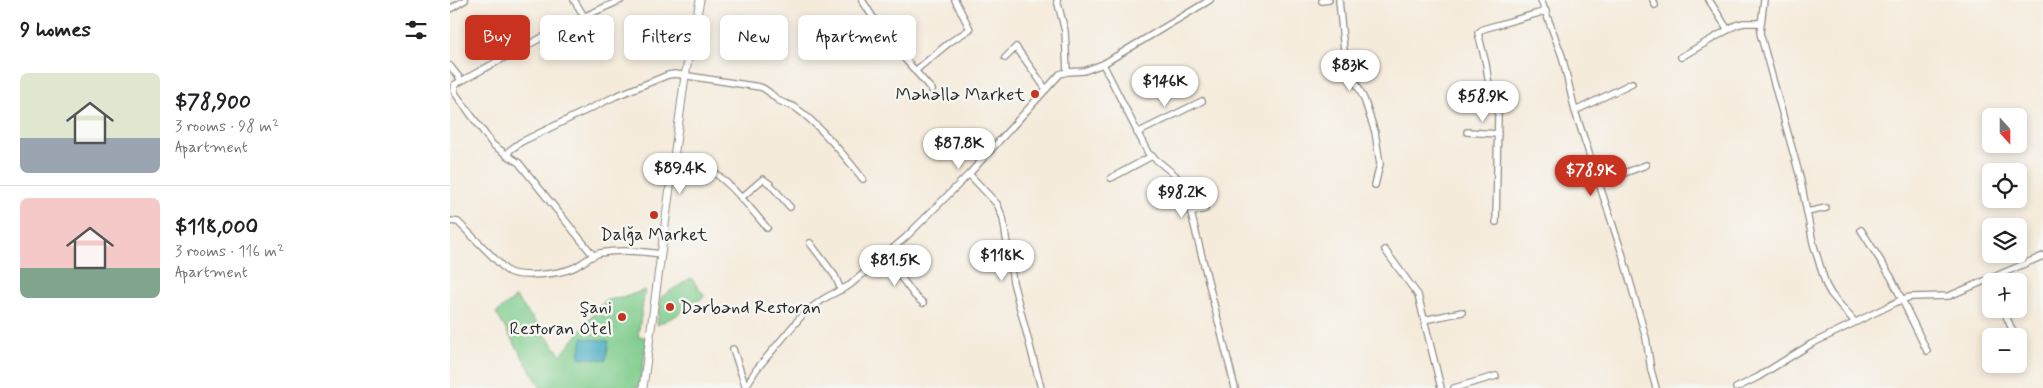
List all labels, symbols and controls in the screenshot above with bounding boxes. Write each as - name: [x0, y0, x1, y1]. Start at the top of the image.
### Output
- chip: Buy: [465, 15, 530, 60]
- chip: Rent: [540, 15, 614, 60]
- chip: Filters: [624, 15, 710, 60]
- chip: New: [720, 15, 788, 60]
- chip: Apartment: [798, 15, 916, 60]
- text: 9 homes: [20, 16, 91, 44]
- icon: filters: [402, 16, 430, 44]
- pin: $83K: [1320, 49, 1380, 92]
- text: $83K: [1332, 55, 1368, 76]
- pin: $146K: [1130, 66, 1200, 108]
- text: $146K: [1142, 71, 1188, 92]
- pin: $58.9K: [1442, 80, 1524, 123]
- place label: Məhəllə Market: [895, 83, 1025, 107]
- text: $58.9K: [1458, 86, 1508, 107]
- text: $78,900: [175, 88, 251, 116]
- marker: Məhəllə Market: [1029, 88, 1041, 100]
- icon: home: [60, 93, 120, 153]
- north arrow: [1982, 108, 2028, 152]
- map controls: [1982, 108, 2027, 373]
- text: 3 rooms · 98 m²: [175, 116, 279, 137]
- pin: $87.8K: [918, 128, 1000, 170]
- text: $87.8K: [934, 133, 984, 154]
- text: Apartment: [175, 137, 248, 158]
- pin: $89.4K: [639, 152, 721, 195]
- pin: $78.9K: [1550, 154, 1632, 197]
- text: $89.4K: [654, 158, 706, 179]
- text: $78.9K: [1566, 160, 1616, 181]
- button: locate: [1982, 163, 2027, 208]
- pin: $98.2K: [1141, 176, 1223, 219]
- text: $98.2K: [1158, 182, 1206, 203]
- marker: Dalğa Market: [648, 209, 660, 221]
- text: $118,000: [175, 213, 258, 241]
- icon: home: [60, 218, 120, 278]
- button: layers: [1982, 218, 2027, 263]
- place label: Dalğa Market: [600, 223, 708, 247]
- pin: $118K: [967, 240, 1037, 282]
- text: 3 rooms · 116 m²: [175, 241, 284, 262]
- pin: $81.5K: [854, 244, 936, 287]
- text: $118K: [980, 245, 1024, 266]
- text: $81.5K: [870, 250, 920, 271]
- text: Apartment: [175, 262, 248, 283]
- button: +: [1982, 273, 2027, 318]
- place label: Şani Restoran Otel: [509, 296, 612, 341]
- place label: Dərbənd Restoran: [680, 296, 821, 320]
- marker: Dərbənd Restoran: [664, 301, 676, 313]
- marker: Şani Restoran Otel: [616, 311, 628, 323]
- button: −: [1982, 328, 2027, 373]

